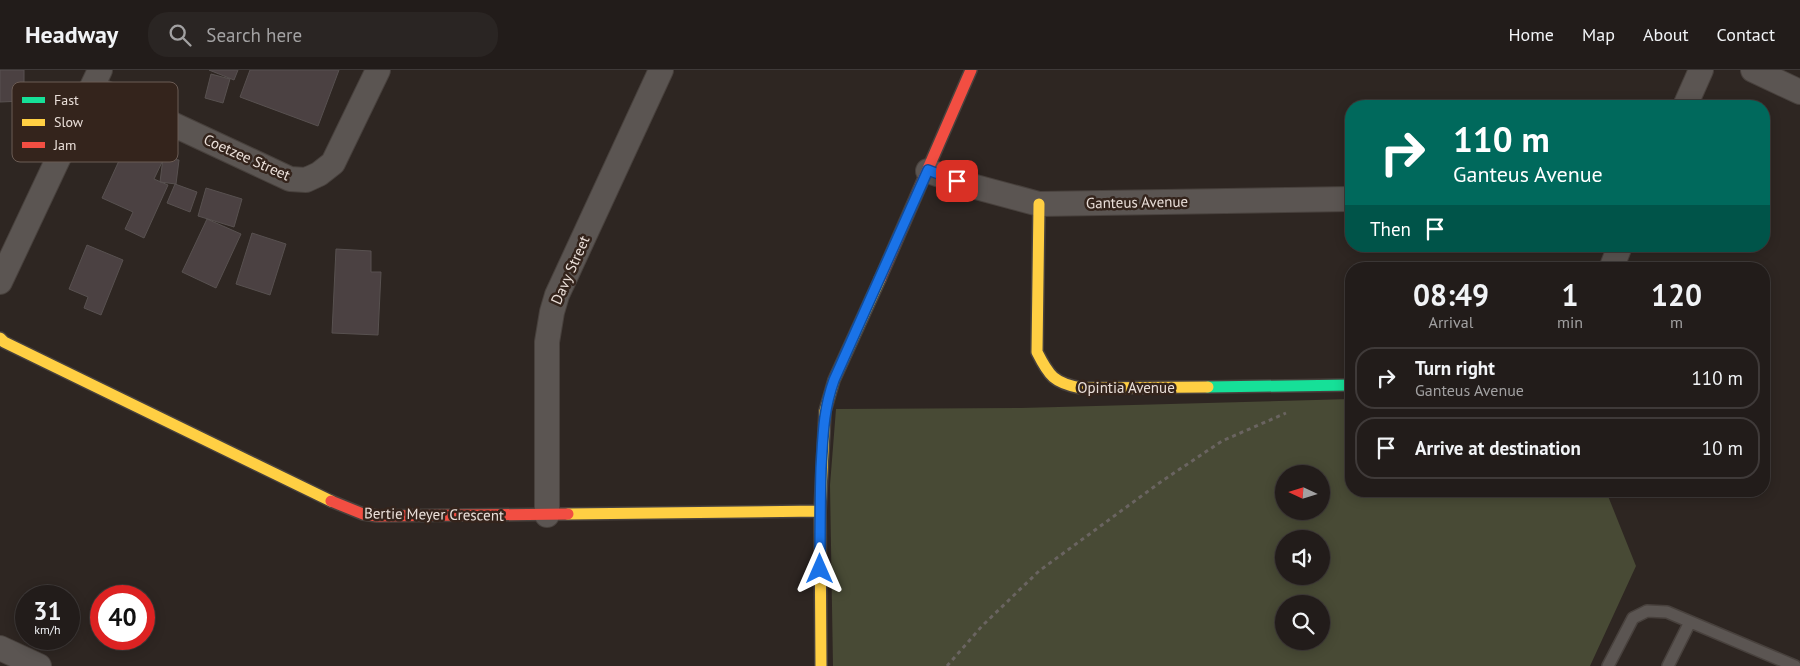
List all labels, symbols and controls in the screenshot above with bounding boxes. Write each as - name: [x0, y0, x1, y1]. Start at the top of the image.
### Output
- search box: [148, 12, 498, 57]
- text: Headway: [25, 19, 118, 50]
- icon: search: [166, 21, 194, 49]
- text: Search here: [206, 23, 302, 47]
- text: Home: [1508, 23, 1554, 46]
- text: Map: [1582, 23, 1615, 46]
- text: About: [1643, 23, 1689, 46]
- text: Contact: [1717, 23, 1775, 46]
- legend: [12, 82, 178, 162]
- text: Fast: [54, 91, 79, 109]
- text: Slow: [54, 113, 84, 131]
- text: 110 m: [1453, 116, 1550, 162]
- icon: right: [1370, 120, 1435, 185]
- street label: Coetzee Street: [201, 129, 293, 185]
- text: Jam: [53, 136, 76, 154]
- pin: [936, 160, 978, 202]
- text: Ganteus Avenue: [1453, 160, 1603, 188]
- icon: arrive: [943, 167, 971, 195]
- street label: Ganteus Avenue: [1086, 192, 1188, 212]
- icon: arrive: [1421, 215, 1449, 243]
- text: Then: [1370, 217, 1411, 241]
- street label: Davy Street: [546, 233, 594, 307]
- text: 08:49: [1413, 275, 1489, 314]
- text: 1: [1562, 275, 1579, 314]
- text: 120: [1651, 275, 1702, 314]
- text: Arrival: [1429, 312, 1473, 332]
- text: min: [1557, 312, 1583, 332]
- text: m: [1670, 312, 1683, 332]
- text: Turn right: [1415, 356, 1495, 380]
- icon: right: [1372, 364, 1400, 392]
- text: 110 m: [1691, 366, 1743, 390]
- street label: Opintia Avenue: [1077, 378, 1175, 397]
- text: Ganteus Avenue: [1415, 380, 1524, 400]
- icon: arrive: [1372, 434, 1400, 462]
- text: Arrive at destination: [1415, 436, 1581, 460]
- text: 10 m: [1702, 436, 1743, 460]
- north arrow: [1275, 465, 1330, 520]
- map controls: [1275, 465, 1330, 650]
- street label: Bertie Meyer Crescent: [364, 503, 504, 525]
- button: sound: [1275, 530, 1330, 585]
- position arrow: [793, 542, 845, 594]
- speed limit sign: 40: [90, 585, 155, 650]
- text: 31: [33, 595, 62, 627]
- button: search: [1275, 595, 1330, 650]
- text: km/h: [34, 622, 61, 637]

